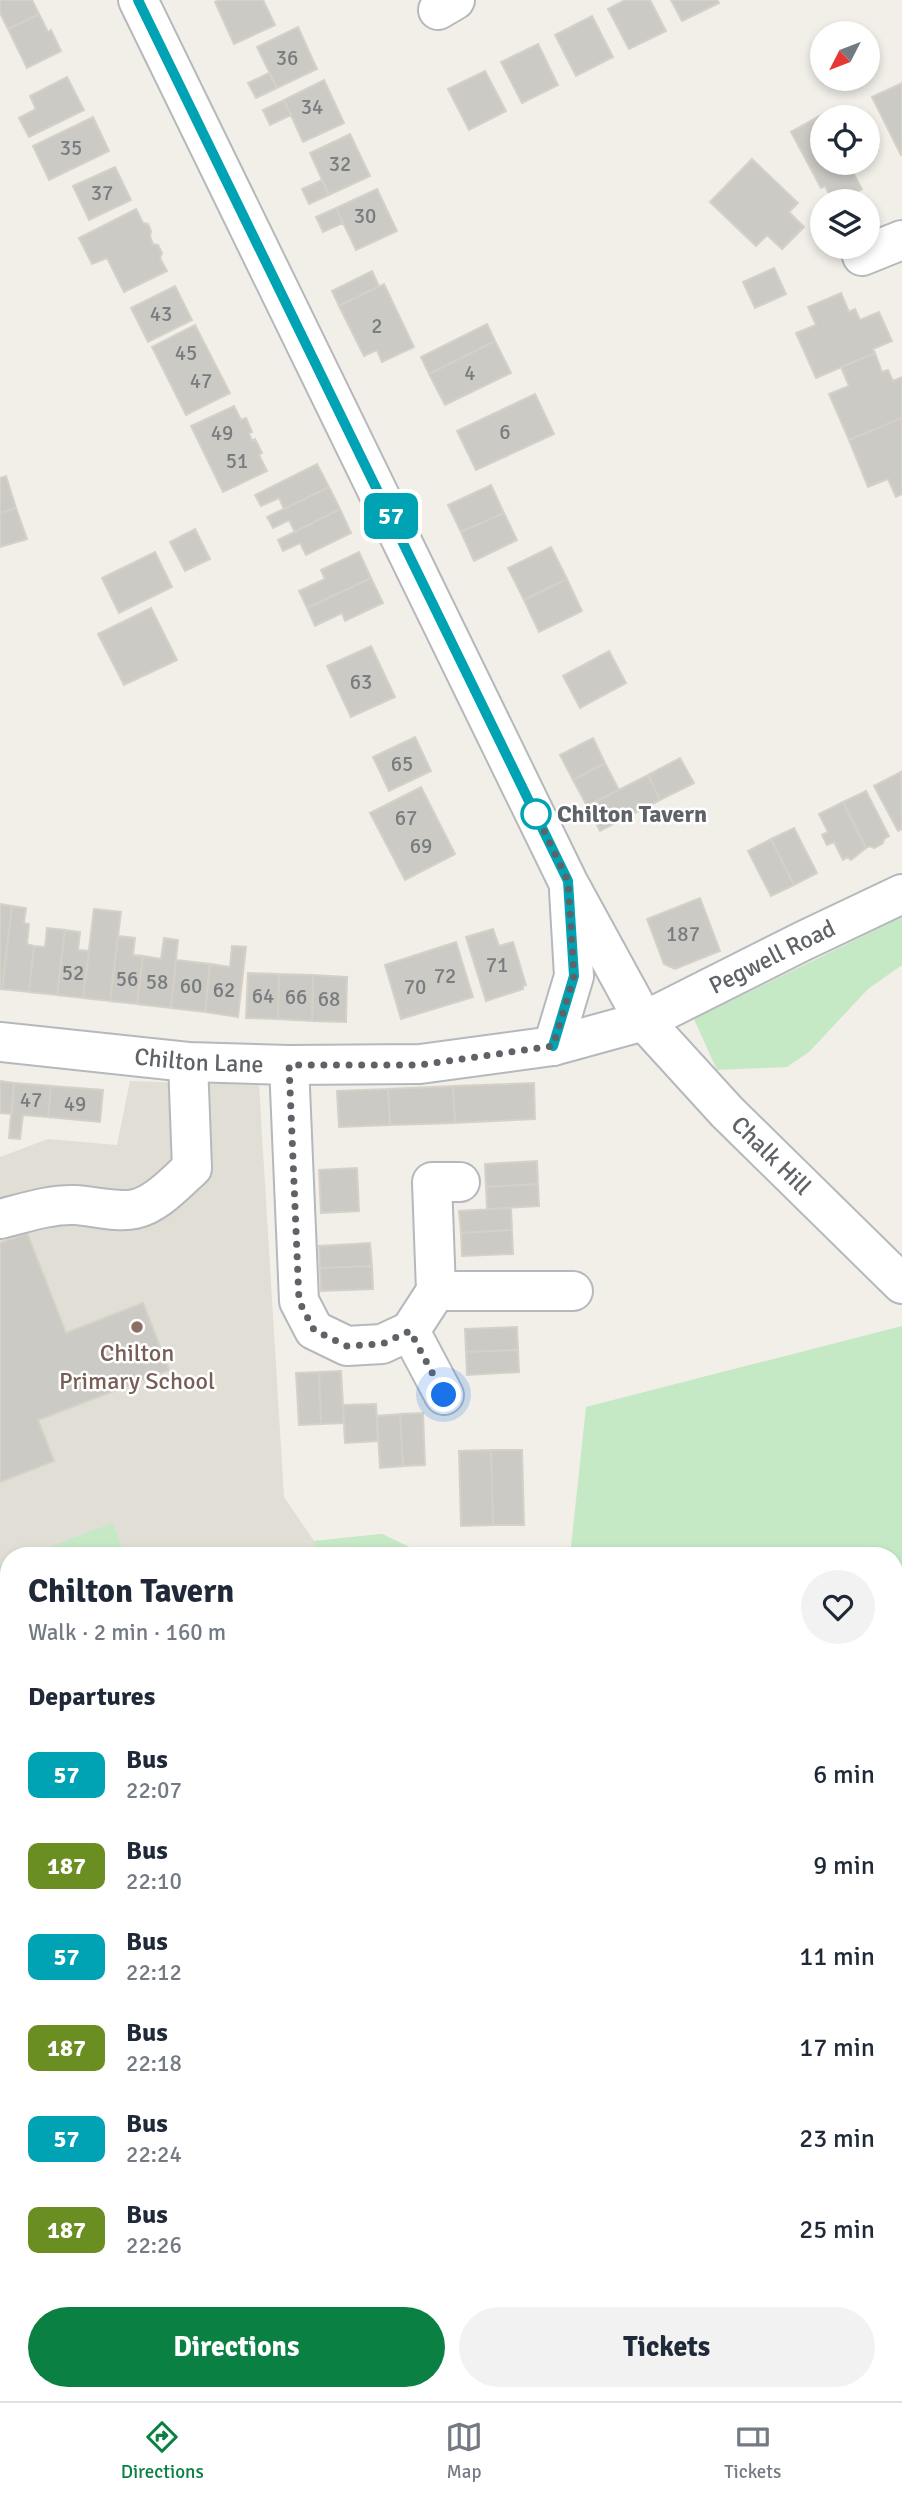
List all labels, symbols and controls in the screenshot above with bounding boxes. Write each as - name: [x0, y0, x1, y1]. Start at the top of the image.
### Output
- north arrow: [810, 21, 880, 91]
- map controls: [810, 21, 880, 259]
- house number: 36: [276, 45, 298, 71]
- house number: 34: [301, 94, 323, 120]
- button: locate: [810, 105, 880, 175]
- house number: 35: [60, 135, 82, 161]
- house number: 32: [329, 151, 351, 177]
- house number: 37: [91, 180, 113, 206]
- button: layers: [810, 189, 880, 259]
- house number: 30: [354, 203, 376, 229]
- house number: 43: [150, 301, 172, 327]
- house number: 2: [371, 313, 383, 339]
- house number: 45: [175, 340, 197, 366]
- house number: 4: [464, 360, 476, 386]
- house number: 47: [190, 368, 212, 394]
- house number: 6: [499, 419, 511, 445]
- house number: 49: [211, 420, 233, 446]
- house number: 51: [226, 448, 248, 474]
- line badge: 57: [360, 493, 422, 539]
- text: 57: [378, 501, 404, 531]
- house number: 63: [350, 669, 372, 695]
- house number: 65: [391, 751, 413, 777]
- marker: Chilton Tavern: [521, 799, 551, 829]
- place label: Chilton Tavern: [557, 799, 707, 829]
- house number: 67: [395, 805, 417, 831]
- house number: 69: [410, 833, 432, 859]
- street label: Pegwell Road: [704, 913, 840, 1001]
- house number: 187: [666, 921, 700, 947]
- house number: 71: [486, 952, 508, 978]
- house number: 52: [62, 960, 84, 986]
- house number: 72: [434, 963, 456, 989]
- house number: 56: [116, 966, 138, 992]
- house number: 58: [146, 969, 168, 995]
- house number: 60: [180, 973, 202, 999]
- house number: 70: [404, 974, 426, 1000]
- house number: 62: [213, 977, 235, 1003]
- house number: 64: [252, 983, 274, 1009]
- house number: 66: [285, 984, 307, 1010]
- house number: 68: [318, 986, 340, 1012]
- street label: Chilton Lane: [133, 1041, 264, 1079]
- house number: 47: [20, 1087, 42, 1113]
- house number: 49: [64, 1091, 86, 1117]
- street label: Chalk Hill: [725, 1110, 818, 1202]
- marker: Chilton Primary School: [129, 1319, 145, 1335]
- place label: Chilton Primary School: [59, 1338, 215, 1396]
- your location: [426, 1377, 461, 1412]
- button: heart: [801, 1570, 875, 1644]
- text: Chilton Tavern: [28, 1571, 234, 1612]
- text: Walk · 2 min · 160 m: [28, 1618, 226, 1647]
- text: Departures: [28, 1681, 155, 1713]
- text: Bus: [126, 1744, 168, 1776]
- text: 6 min: [813, 1759, 875, 1791]
- text: 57: [54, 1760, 79, 1790]
- text: 22:07: [126, 1776, 182, 1805]
- text: Bus: [126, 1835, 168, 1867]
- text: 9 min: [813, 1850, 875, 1882]
- text: 187: [47, 1851, 86, 1881]
- text: 22:10: [126, 1867, 182, 1896]
- text: Bus: [126, 1926, 168, 1958]
- text: 11 min: [799, 1941, 875, 1973]
- text: 57: [54, 1942, 79, 1972]
- text: 22:12: [126, 1958, 182, 1987]
- text: Bus: [126, 2017, 168, 2049]
- text: 17 min: [799, 2032, 875, 2064]
- text: 187: [47, 2033, 86, 2063]
- text: 22:18: [126, 2049, 182, 2078]
- text: Bus: [126, 2108, 168, 2140]
- text: 23 min: [799, 2123, 875, 2155]
- text: 57: [54, 2124, 79, 2154]
- text: 22:24: [126, 2140, 182, 2169]
- text: Bus: [126, 2199, 168, 2231]
- text: 25 min: [799, 2214, 875, 2246]
- text: 187: [47, 2215, 86, 2245]
- text: 22:26: [126, 2231, 182, 2260]
- button: Directions: [28, 2307, 445, 2387]
- button: Tickets: [459, 2307, 875, 2387]
- tab: Directions: [121, 2418, 204, 2484]
- tab: Map: [445, 2418, 483, 2484]
- tab: Tickets: [724, 2418, 781, 2484]

